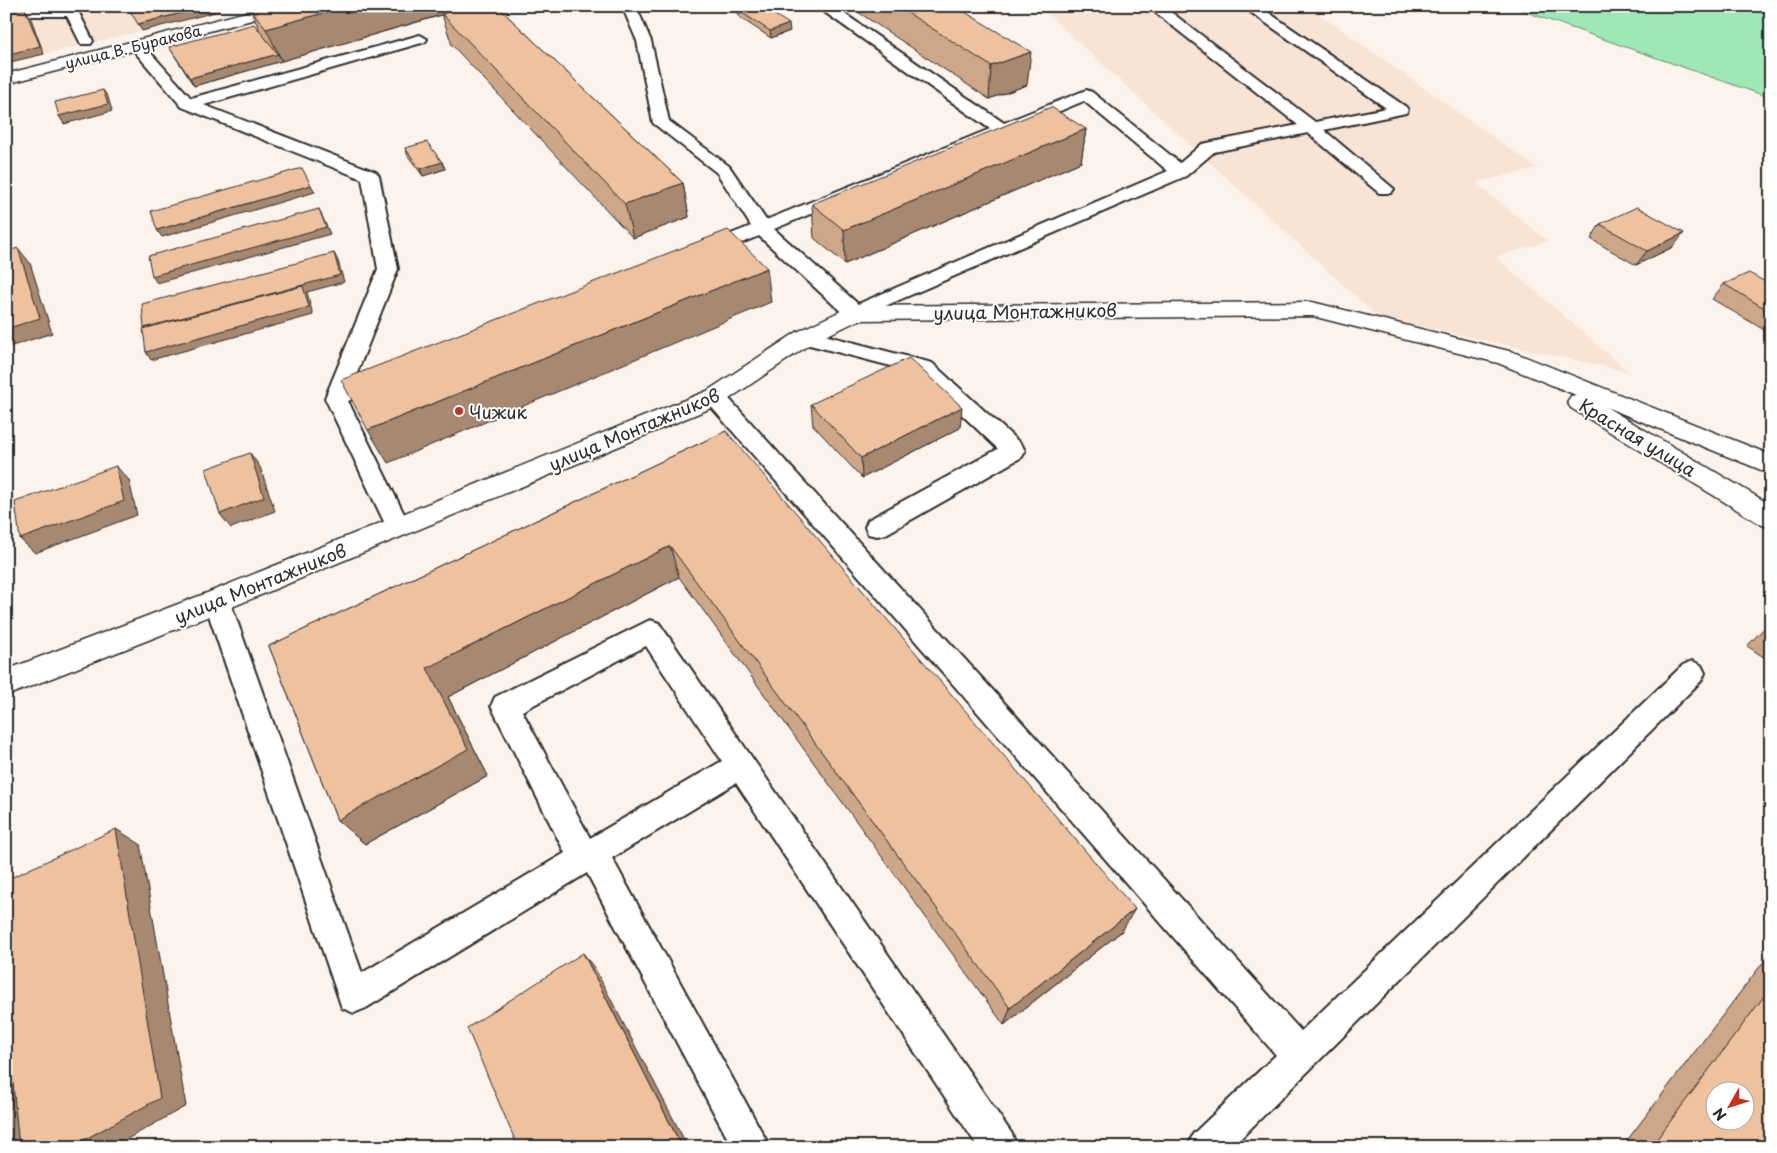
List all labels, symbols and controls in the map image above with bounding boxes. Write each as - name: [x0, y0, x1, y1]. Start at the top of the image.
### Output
- street label: улица В. Буракова: [62, 18, 204, 74]
- street label: улица Монтажников: [933, 296, 1117, 326]
- street label: улица Монтажников: [544, 381, 724, 477]
- street label: Красная улица: [1574, 391, 1702, 483]
- place label: Чижик: [469, 398, 527, 425]
- marker: Чижик: [453, 405, 465, 417]
- street label: улица Монтажников: [170, 536, 350, 630]
- north arrow: [1704, 1080, 1754, 1130]
- text: N: [1708, 1104, 1731, 1125]

